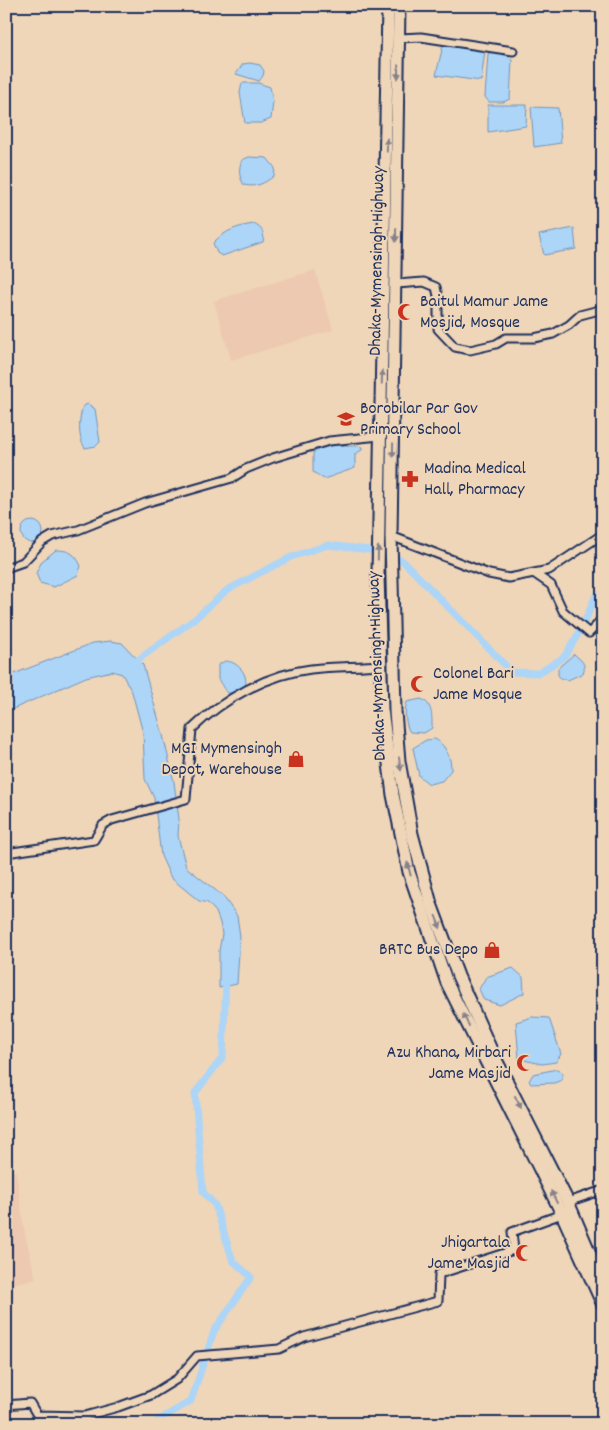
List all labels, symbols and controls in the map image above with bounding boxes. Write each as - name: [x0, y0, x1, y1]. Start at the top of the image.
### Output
- one-way arrow: [394, 65, 402, 81]
- one-way arrow: [383, 137, 391, 153]
- street label: Dhaka-Mymensingh Highway: [364, 165, 392, 356]
- one-way arrow: [392, 227, 400, 243]
- place label: Baitul Mamur Jame Mosjid, Mosque: [420, 290, 548, 336]
- mosque icon: Baitul Mamur Jame Mosjid, Mosque: [396, 302, 416, 322]
- one-way arrow: [378, 369, 386, 385]
- place label: Borobilar Par Gov Primary School: [360, 397, 478, 443]
- school or university icon: Borobilar Par Gov Primary School: [336, 409, 356, 429]
- one-way arrow: [388, 442, 396, 458]
- place label: Madina Medical Hall, Pharmacy: [424, 457, 526, 503]
- pharmacy icon: Madina Medical Hall, Pharmacy: [400, 469, 420, 489]
- one-way arrow: [374, 545, 382, 561]
- street label: Dhaka-Mymensingh Highway: [362, 570, 394, 761]
- place label: Colonel Bari Jame Mosque: [433, 662, 522, 708]
- mosque icon: Colonel Bari Jame Mosque: [409, 674, 429, 694]
- place label: MGI Mymensingh Depot, Warehouse: [161, 737, 282, 783]
- shop icon: MGI Mymensingh Depot, Warehouse: [286, 749, 306, 769]
- one-way arrow: [396, 757, 404, 773]
- one-way arrow: [405, 861, 413, 876]
- one-way arrow: [434, 915, 442, 930]
- place label: BRTC Bus Depo: [379, 938, 478, 963]
- shop icon: BRTC Bus Depo: [482, 940, 502, 960]
- one-way arrow: [461, 1013, 470, 1028]
- place label: Azu Khana, Mirbari Jame Masjid: [386, 1041, 511, 1087]
- mosque icon: Azu Khana, Mirbari Jame Masjid: [515, 1053, 535, 1073]
- one-way arrow: [514, 1095, 522, 1109]
- one-way arrow: [550, 1190, 558, 1204]
- place label: Jhigartala Jame Masjid: [428, 1231, 511, 1277]
- mosque icon: Jhigartala Jame Masjid: [514, 1243, 534, 1263]

